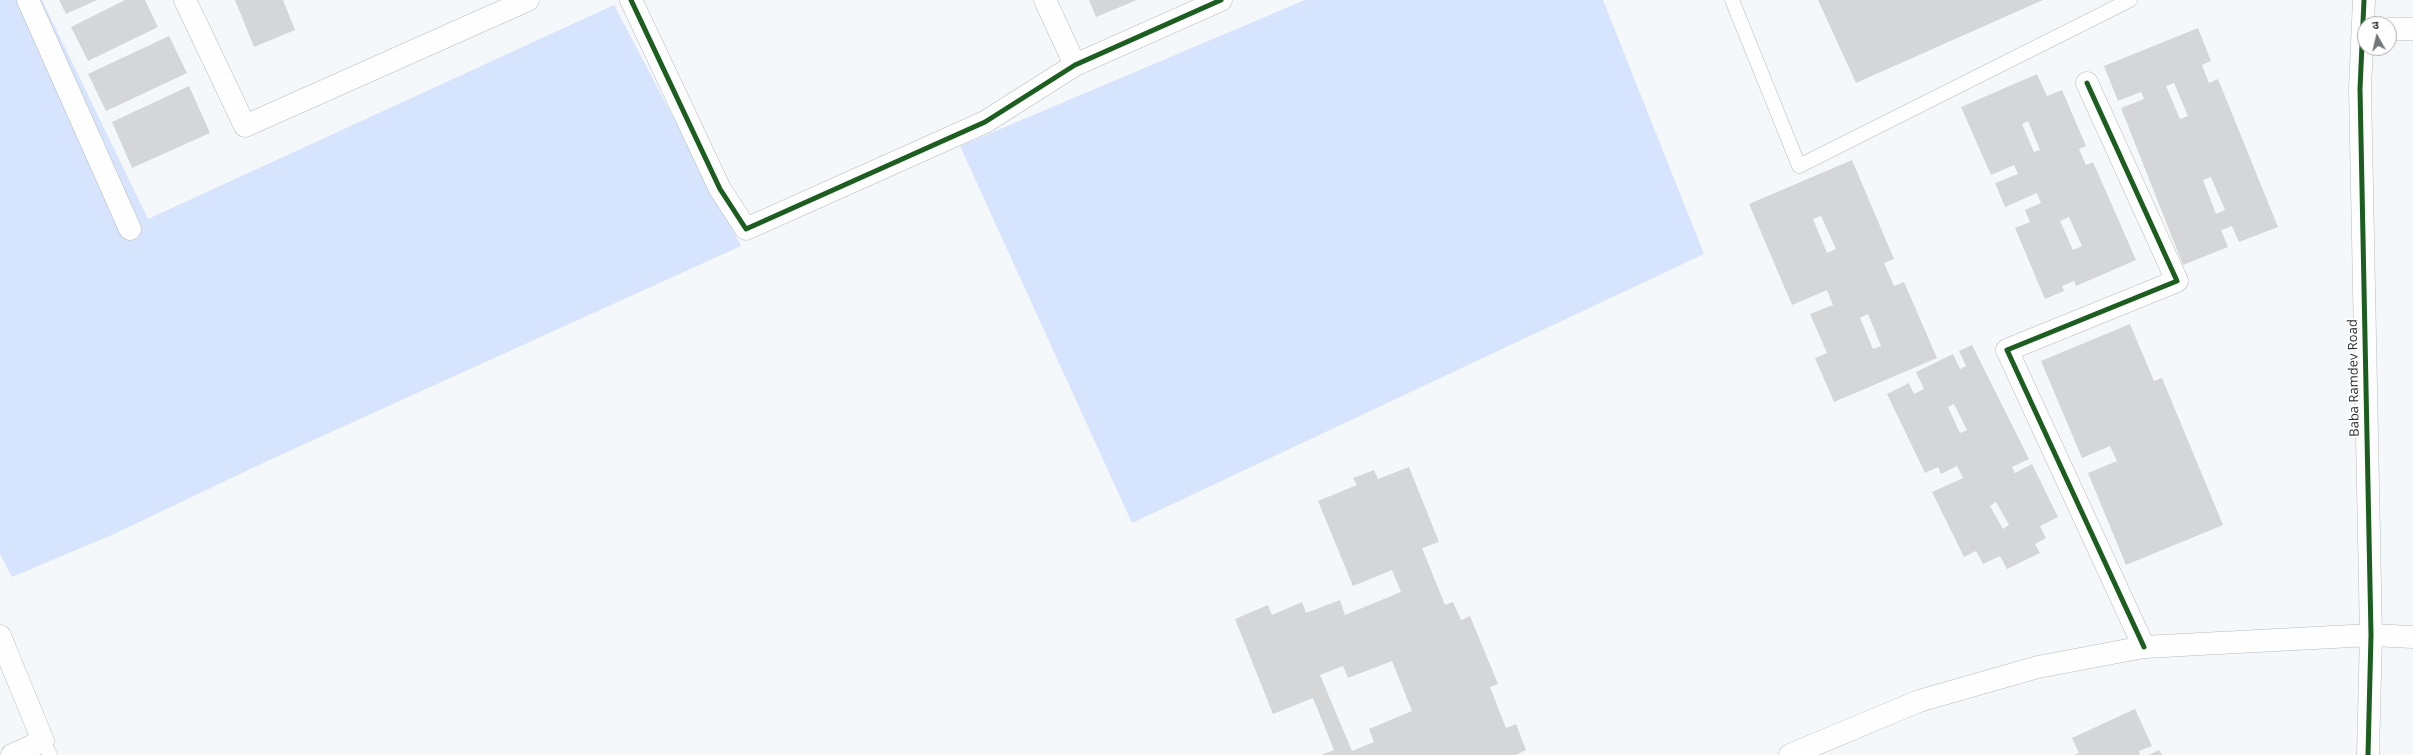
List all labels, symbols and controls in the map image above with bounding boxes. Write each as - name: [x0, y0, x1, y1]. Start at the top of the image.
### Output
- north arrow: [2357, 16, 2397, 56]
- text: उ: [2371, 17, 2380, 32]
- street label: Baba Ramdev Road: [2345, 319, 2363, 437]

